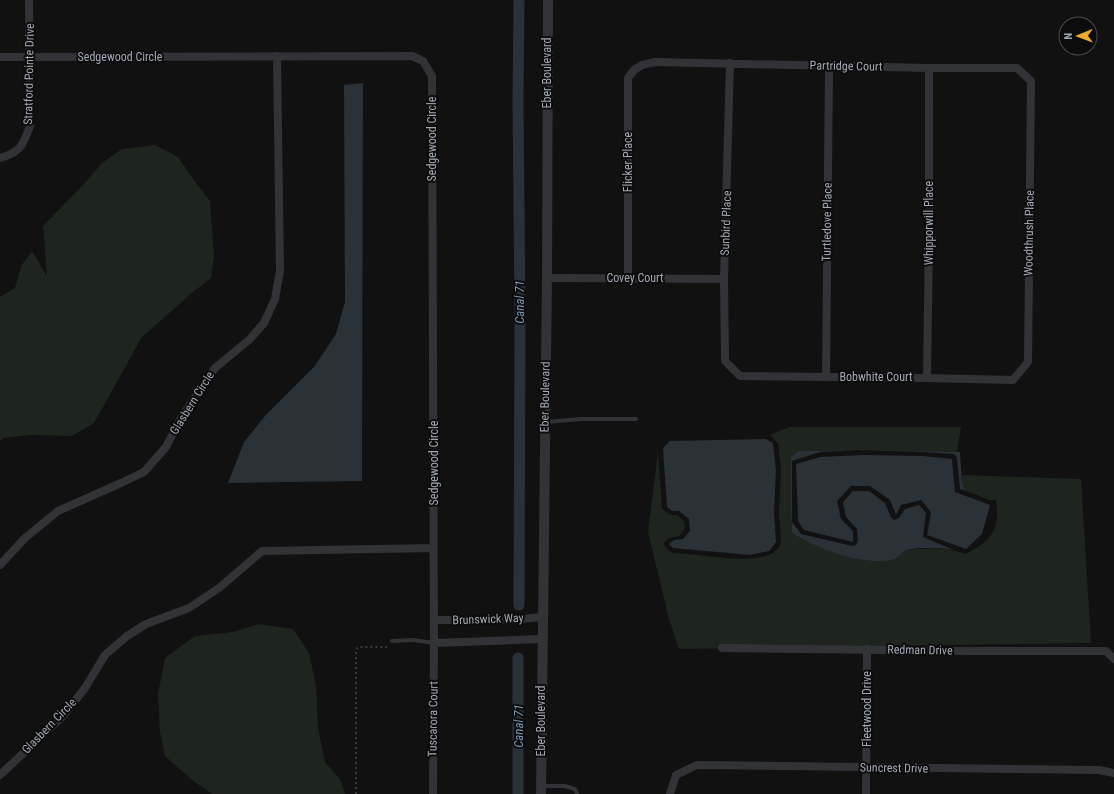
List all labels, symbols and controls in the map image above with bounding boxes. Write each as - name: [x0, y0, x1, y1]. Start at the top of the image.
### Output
- north arrow: [1058, 16, 1098, 56]
- street label: Stratford Pointe Drive: [21, 23, 37, 125]
- text: N: [1062, 32, 1075, 40]
- street label: Eber Boulevard: [540, 38, 554, 108]
- street label: Sedgewood Circle: [78, 50, 163, 64]
- street label: Partridge Court: [810, 58, 883, 74]
- street label: Sedgewood Circle: [425, 96, 439, 181]
- street label: Flicker Place: [621, 131, 635, 192]
- street label: Whipporwill Place: [922, 180, 936, 265]
- street label: Turtledove Place: [819, 182, 835, 262]
- street label: Woodthrush Place: [1021, 189, 1037, 276]
- street label: Sunbird Place: [718, 190, 734, 256]
- street label: Covey Court: [606, 271, 664, 285]
- water label: Canal 71: [512, 280, 527, 324]
- street label: Eber Boulevard: [537, 361, 553, 433]
- street label: Glasbern Circle: [167, 369, 217, 437]
- street label: Bobwhite Court: [840, 370, 913, 384]
- street label: Sedgewood Circle: [427, 420, 441, 505]
- street label: Brunswick Way: [452, 611, 524, 627]
- street label: Redman Drive: [887, 642, 953, 658]
- street label: Fleetwood Drive: [860, 671, 874, 747]
- street label: Tuscarora Court: [425, 681, 441, 757]
- street label: Eber Boulevard: [534, 686, 548, 756]
- street label: Glasbern Circle: [19, 695, 79, 757]
- water label: Canal 71: [511, 704, 526, 748]
- street label: Suncrest Drive: [860, 760, 929, 776]

